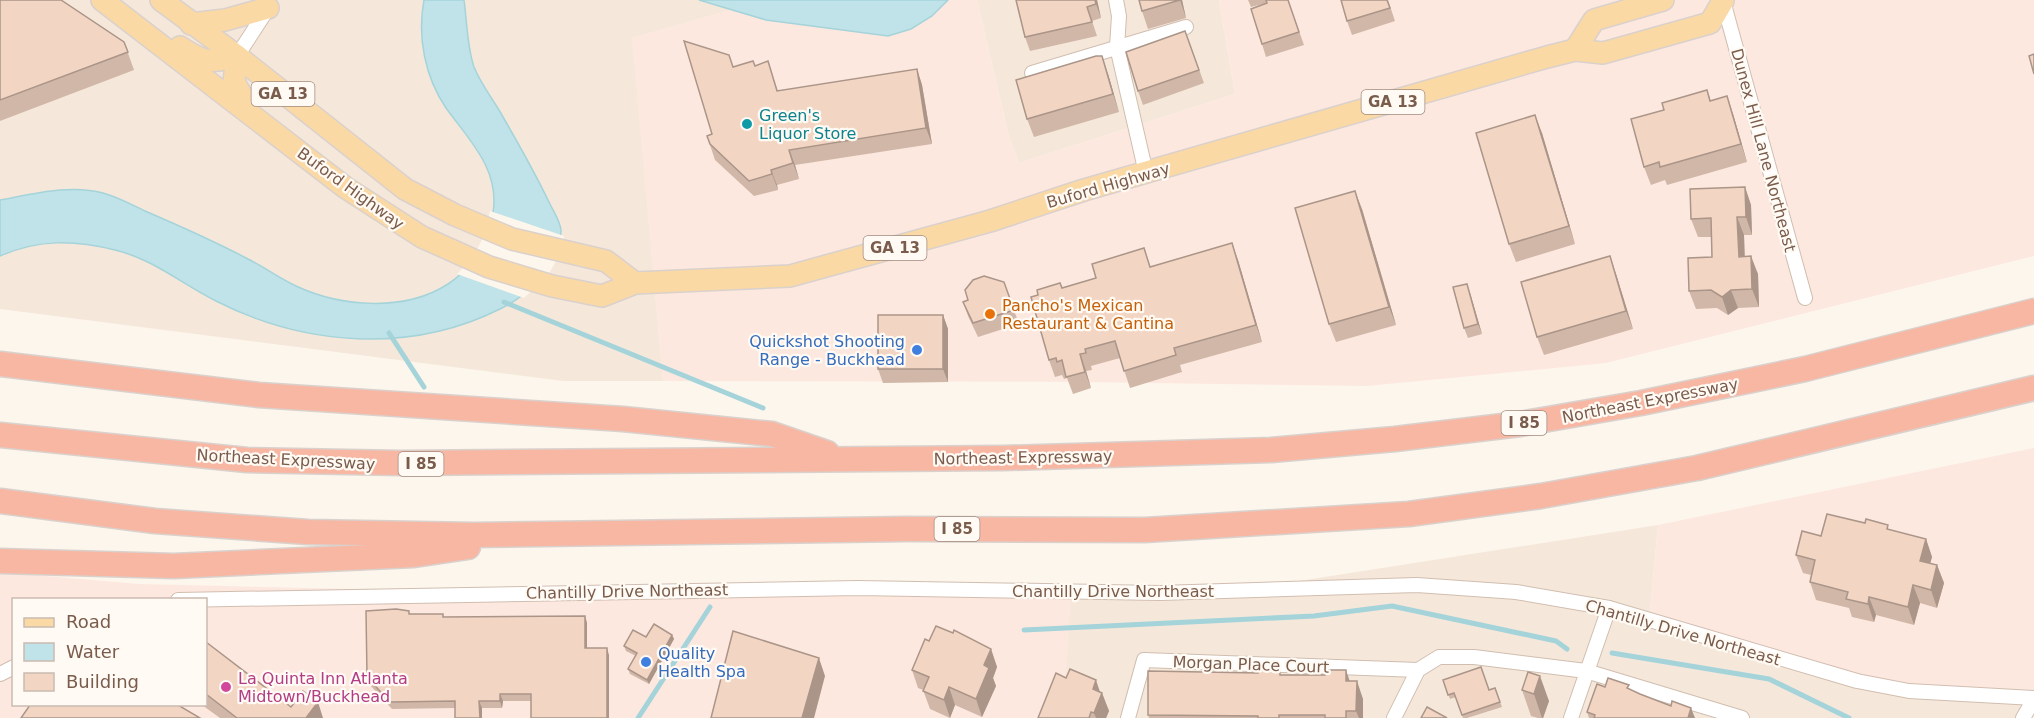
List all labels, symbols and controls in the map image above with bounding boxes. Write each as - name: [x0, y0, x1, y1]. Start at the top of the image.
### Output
- street label: Dunex Hill Lane Northeast: [1727, 46, 1800, 254]
- road number: GA 13: [252, 82, 314, 106]
- road number: GA 13: [1362, 90, 1424, 114]
- place label: Green's Liquor Store: [759, 106, 856, 143]
- marker: Green's Liquor Store: [740, 117, 754, 131]
- street label: Buford Highway: [294, 143, 408, 233]
- street label: Buford Highway: [1044, 159, 1172, 212]
- road number: GA 13: [864, 236, 926, 260]
- place label: Pancho's Mexican Restaurant & Cantina: [1002, 296, 1174, 333]
- marker: Pancho's Mexican Restaurant & Cantina: [983, 307, 997, 321]
- place label: Quickshot Shooting Range - Buckhead: [749, 332, 905, 369]
- marker: Quickshot Shooting Range - Buckhead: [910, 343, 924, 357]
- street label: Northeast Expressway: [1560, 374, 1740, 427]
- road number: I 85: [1502, 411, 1546, 435]
- street label: Northeast Expressway: [196, 445, 376, 474]
- street label: Northeast Expressway: [933, 446, 1113, 469]
- road number: I 85: [398, 452, 444, 476]
- road number: I 85: [934, 517, 980, 541]
- street label: Chantilly Drive Northeast: [526, 580, 728, 603]
- street label: Chantilly Drive Northeast: [1012, 582, 1214, 601]
- street label: Chantilly Drive Northeast: [1583, 595, 1783, 669]
- legend: [12, 598, 207, 706]
- text: Road: [66, 611, 111, 632]
- text: Water: [66, 641, 120, 662]
- place label: Quality Health Spa: [658, 644, 746, 681]
- street label: Morgan Place Court: [1172, 652, 1330, 677]
- marker: Quality Health Spa: [639, 655, 653, 669]
- place label: La Quinta Inn Atlanta Midtown/Buckhead: [238, 669, 408, 706]
- text: Building: [66, 671, 139, 692]
- marker: La Quinta Inn Atlanta Midtown/Buckhead: [219, 680, 233, 694]

